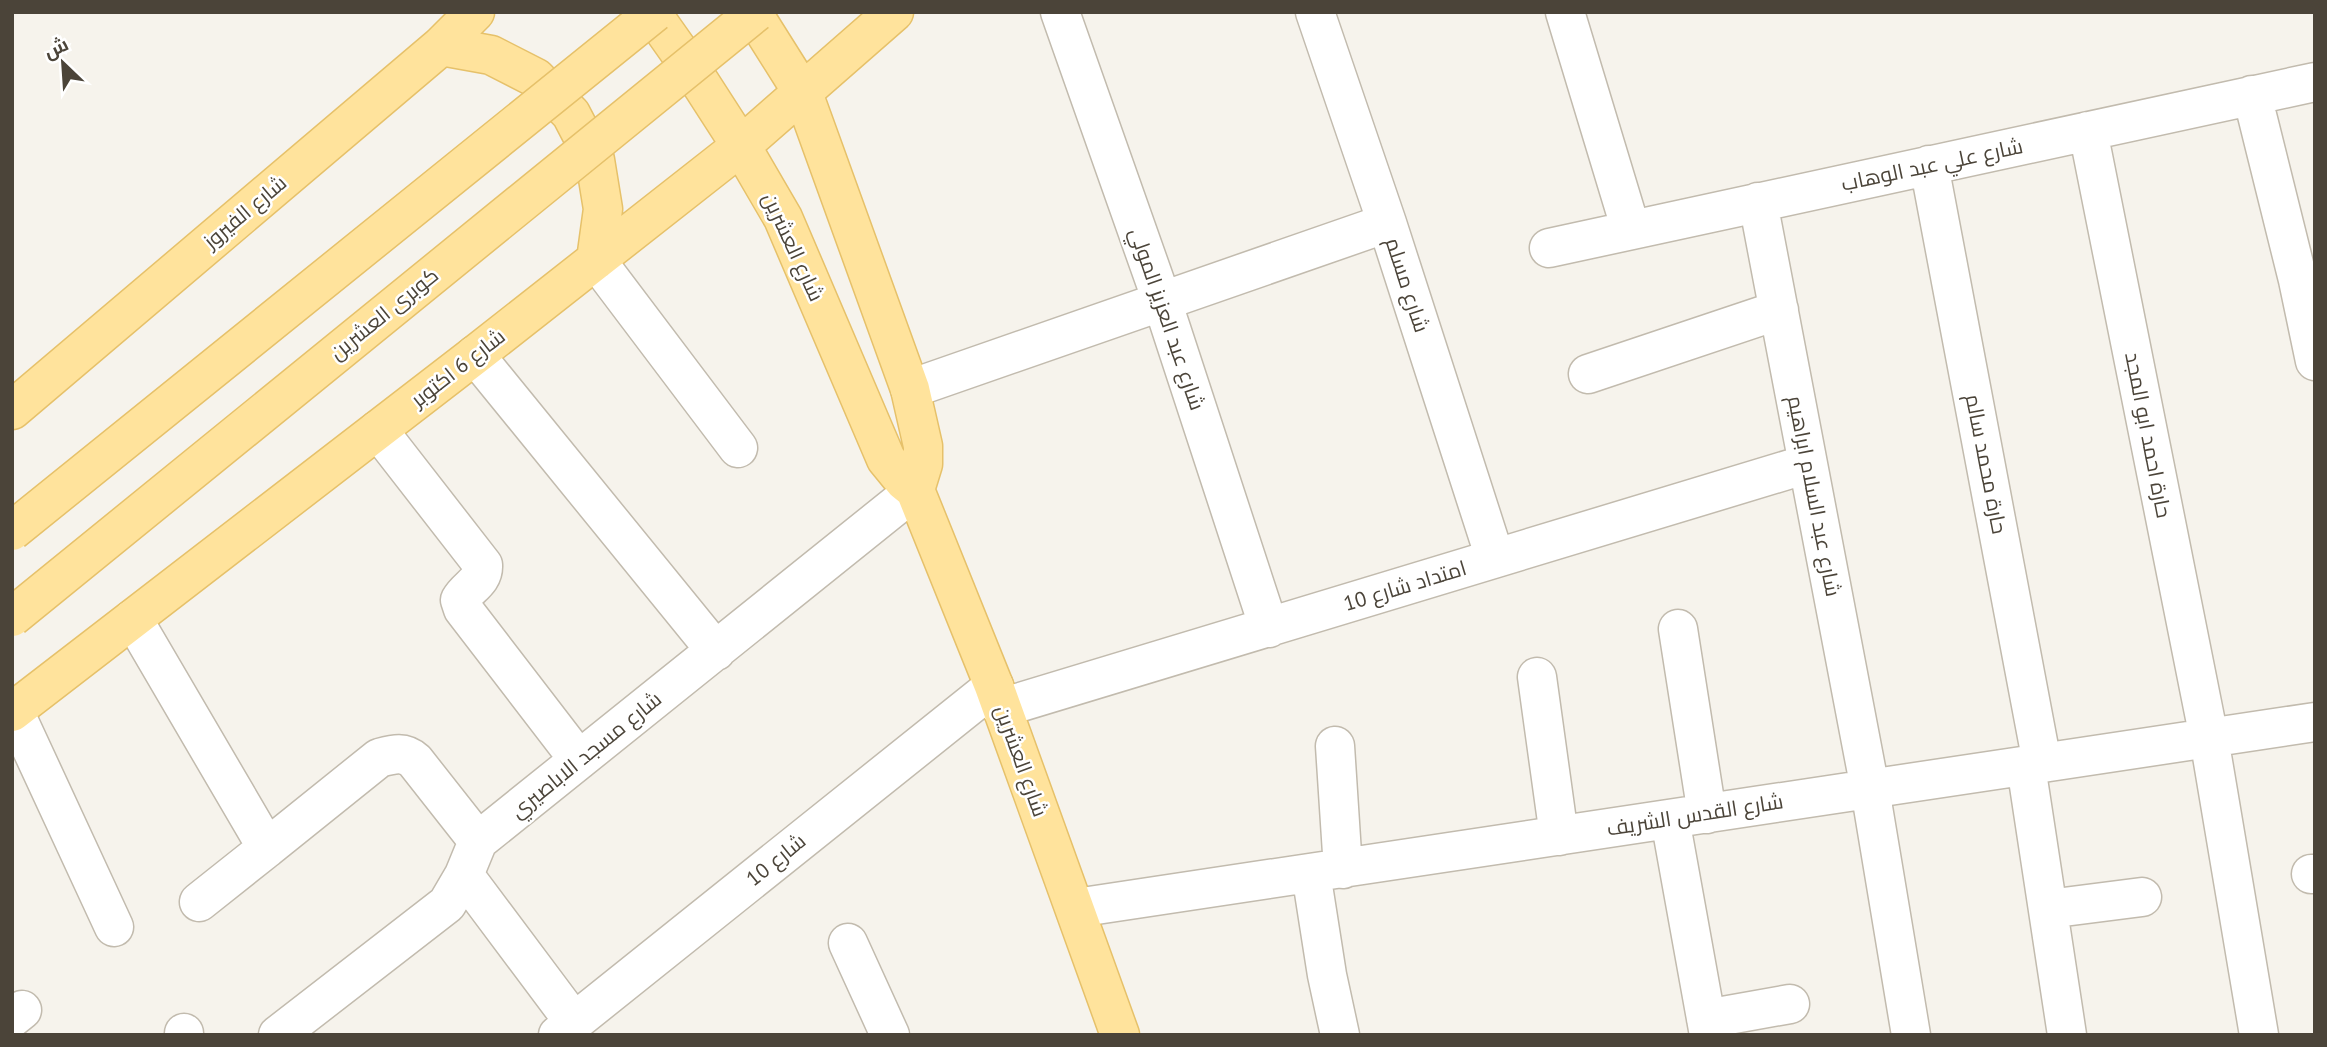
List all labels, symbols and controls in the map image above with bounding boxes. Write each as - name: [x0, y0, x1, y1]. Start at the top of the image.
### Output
- north arrow: [28, 28, 98, 98]
- text: ش: [40, 32, 72, 64]
- street label: شارع علي عبد الوهاب: [1839, 132, 2026, 200]
- street label: شارع الفيروز: [197, 169, 293, 256]
- street label: شارع العشرين: [756, 188, 830, 306]
- street label: شارع عبد العزيز المولي: [1121, 224, 1211, 415]
- street label: شارع مسلم: [1379, 234, 1435, 336]
- street label: كوبرى العشرين: [324, 261, 444, 366]
- street label: شارع 6 اكتوبر: [404, 322, 511, 414]
- street label: حارة احمد ابو المجد: [2119, 350, 2178, 520]
- street label: حارة محمد سالم: [1959, 392, 2013, 536]
- street label: شارع عبد السلام ابراهيم: [1781, 393, 1847, 599]
- street label: امتداد شارع 10: [1340, 554, 1470, 618]
- street label: شارع مسجد الاباصيري: [505, 685, 669, 826]
- street label: شارع العشرين: [988, 701, 1054, 821]
- street label: شارع القدس الشريف: [1605, 787, 1785, 843]
- street label: شارع 10: [740, 827, 812, 893]

